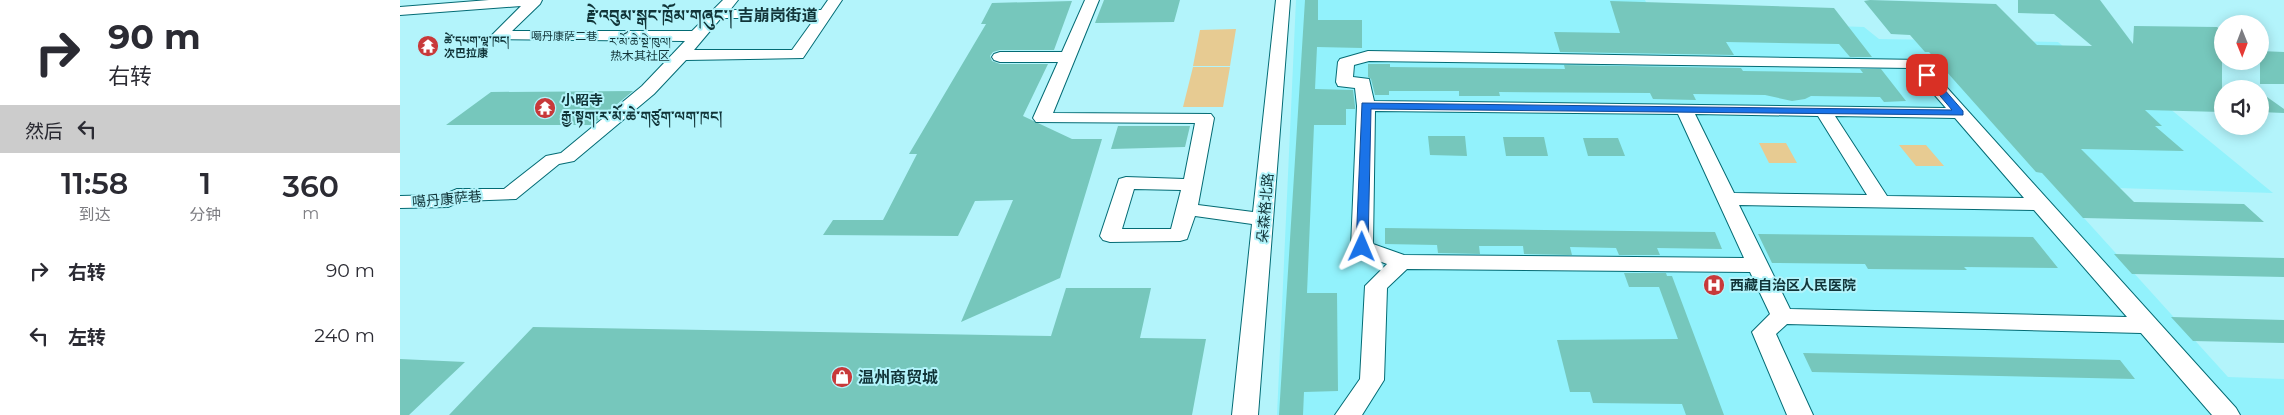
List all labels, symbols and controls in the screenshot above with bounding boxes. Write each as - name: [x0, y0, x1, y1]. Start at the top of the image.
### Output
- district label: རྗེ་འབུམ་སྒང་ཁྲོམ་གཞུང་། 吉崩岗街道: [587, 3, 817, 30]
- text: 90 m: [108, 15, 201, 58]
- north arrow: [2214, 15, 2269, 70]
- map controls: [2214, 15, 2269, 135]
- icon: right: [25, 20, 90, 85]
- street label: 噶丹康萨二巷: [531, 29, 597, 43]
- district label: ར་མོ་ཆེ་སྡེ་ཁུལ། 热木其社区: [609, 30, 671, 63]
- place label: ཚེ་དཔག་ལྷ་ཁང། 次巴拉康: [444, 32, 510, 60]
- temple icon: ཚེ་དཔག་ལྷ་ཁང། 次巴拉康: [416, 34, 440, 58]
- pin: [1906, 54, 1948, 96]
- icon: arrive: [1913, 61, 1941, 89]
- text: 右转: [108, 63, 152, 90]
- button: sound: [2214, 80, 2269, 135]
- place label: 小昭寺 རྒྱ་སྟག་ར་མོ་ཆེ་གཙུག་ལག་ཁང།: [561, 91, 723, 128]
- temple icon: 小昭寺 རྒྱ་སྟག་ར་མོ་ཆེ་གཙུག་ལག་ཁང།: [533, 96, 557, 120]
- icon: left: [73, 115, 101, 143]
- text: 然后: [25, 120, 63, 143]
- text: 11:58: [61, 165, 128, 202]
- text: 1: [200, 165, 211, 202]
- text: 360: [282, 168, 339, 205]
- street label: 朵森格北路: [1253, 172, 1277, 244]
- street label: 噶丹康萨巷: [411, 187, 483, 211]
- text: m: [302, 204, 319, 223]
- text: 到达: [79, 205, 111, 224]
- text: 分钟: [189, 205, 221, 224]
- position arrow: [1335, 220, 1387, 272]
- icon: right: [25, 257, 53, 285]
- text: 90 m: [326, 259, 375, 282]
- text: 右转: [68, 261, 106, 284]
- hospital icon: 西藏自治区人民医院: [1702, 273, 1726, 297]
- place label: 西藏自治区人民医院: [1730, 276, 1856, 294]
- icon: left: [25, 322, 53, 350]
- text: 240 m: [314, 324, 375, 347]
- text: 左转: [68, 326, 106, 349]
- shop icon: 温州商贸城: [830, 365, 854, 389]
- place label: 温州商贸城: [858, 368, 938, 387]

